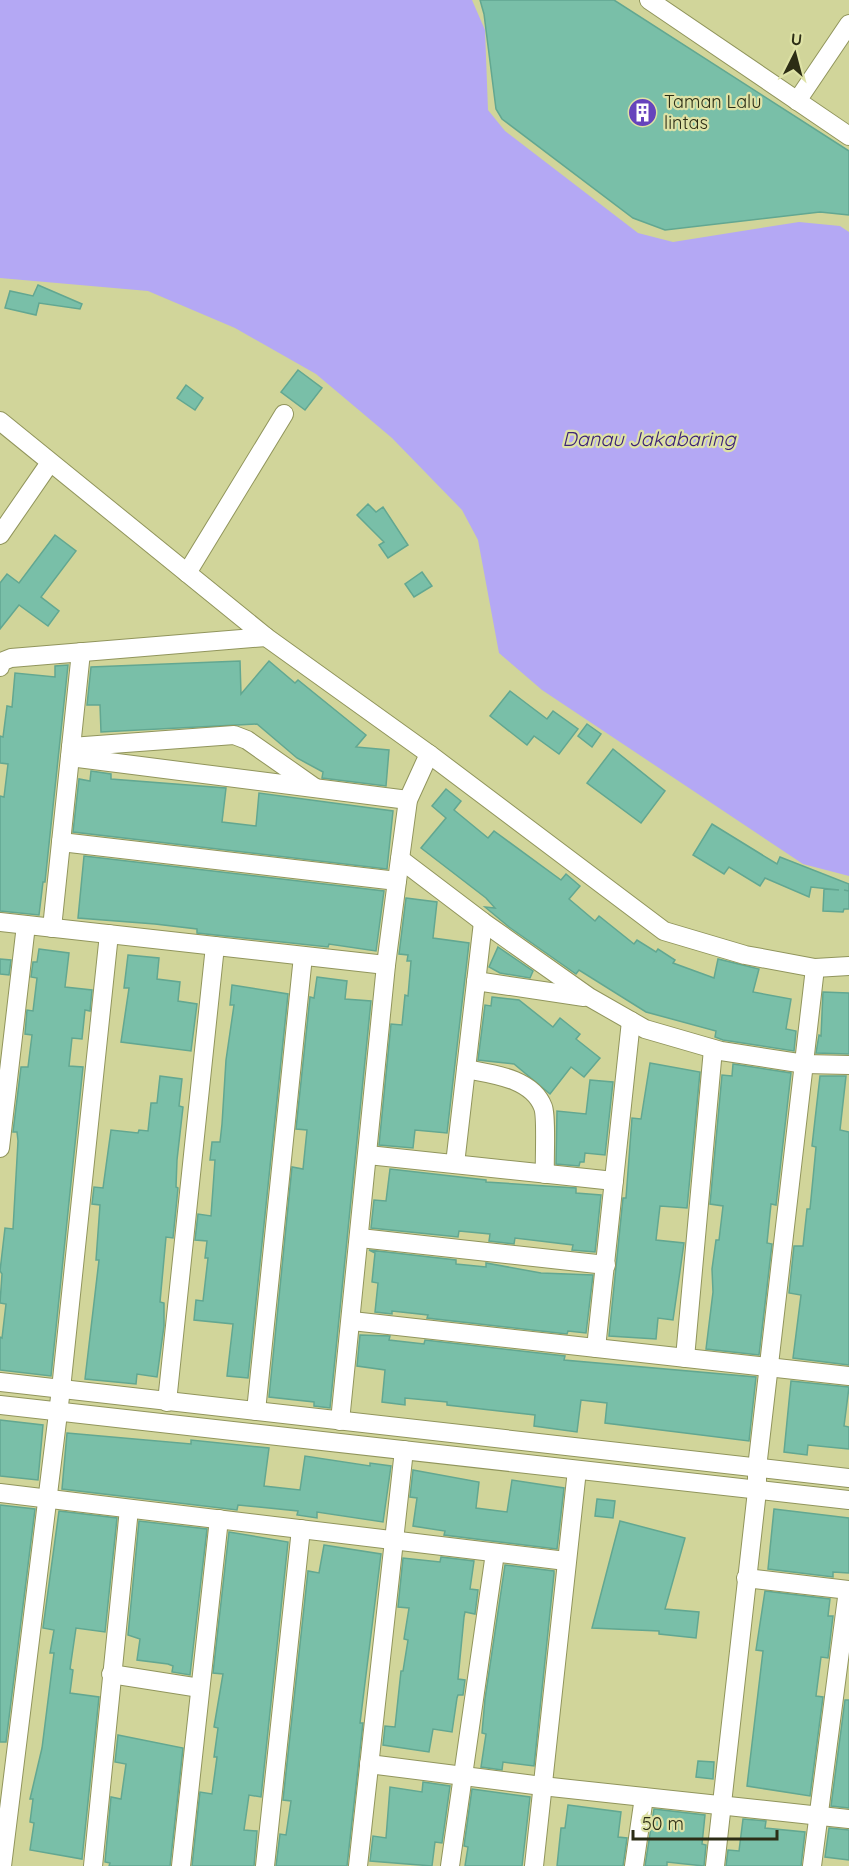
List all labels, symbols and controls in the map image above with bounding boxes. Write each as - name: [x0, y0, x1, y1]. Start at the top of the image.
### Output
- north arrow: [765, 24, 825, 84]
- text: U: [790, 29, 803, 50]
- place label: Taman Lalu lintas: [664, 90, 761, 134]
- building icon: Taman Lalu lintas: [627, 96, 659, 128]
- water label: Danau Jakabaring: [562, 426, 737, 451]
- scale bar: [633, 1803, 777, 1841]
- text: 50 m: [642, 1812, 684, 1835]

